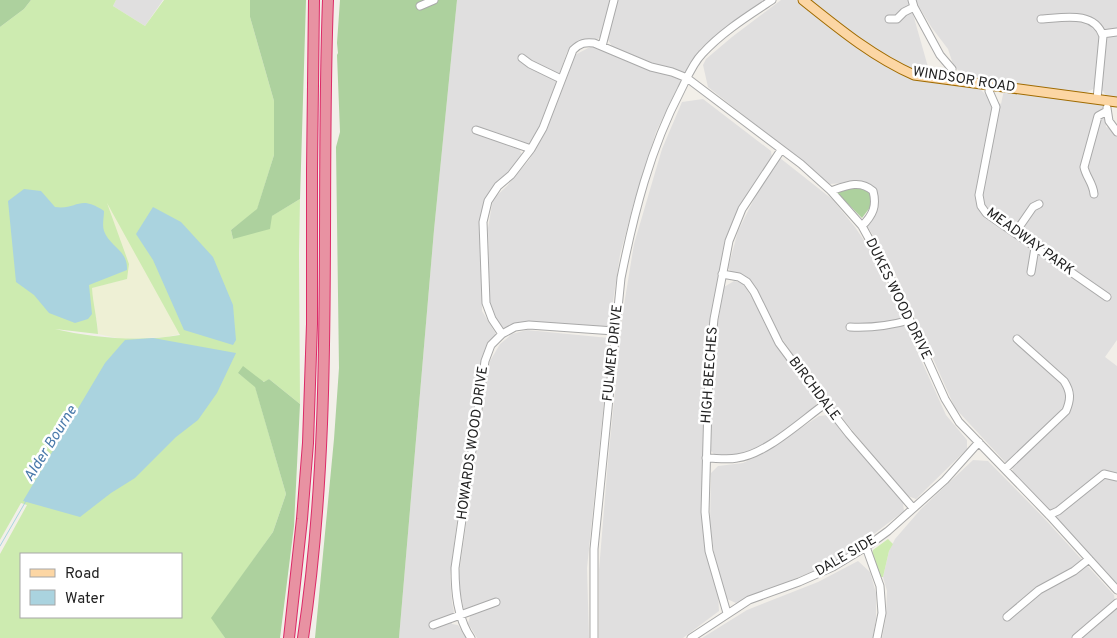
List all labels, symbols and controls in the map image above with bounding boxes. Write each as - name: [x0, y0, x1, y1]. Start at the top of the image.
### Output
- street label: WINDSOR ROAD: [911, 63, 1017, 97]
- street label: MEADWAY PARK: [983, 204, 1077, 280]
- street label: DUKES WOOD DRIVE: [861, 236, 935, 362]
- street label: FULMER DRIVE: [599, 304, 627, 402]
- street label: HIGH BEECHES: [698, 326, 722, 424]
- street label: BIRCHDALE: [785, 354, 843, 424]
- street label: HOWARDS WOOD DRIVE: [454, 365, 492, 521]
- water label: Alder Bourne: [20, 402, 82, 485]
- street label: DALE SIDE: [812, 532, 880, 580]
- legend: [20, 553, 182, 618]
- text: Road: [65, 565, 100, 584]
- text: Water: [65, 590, 105, 609]

